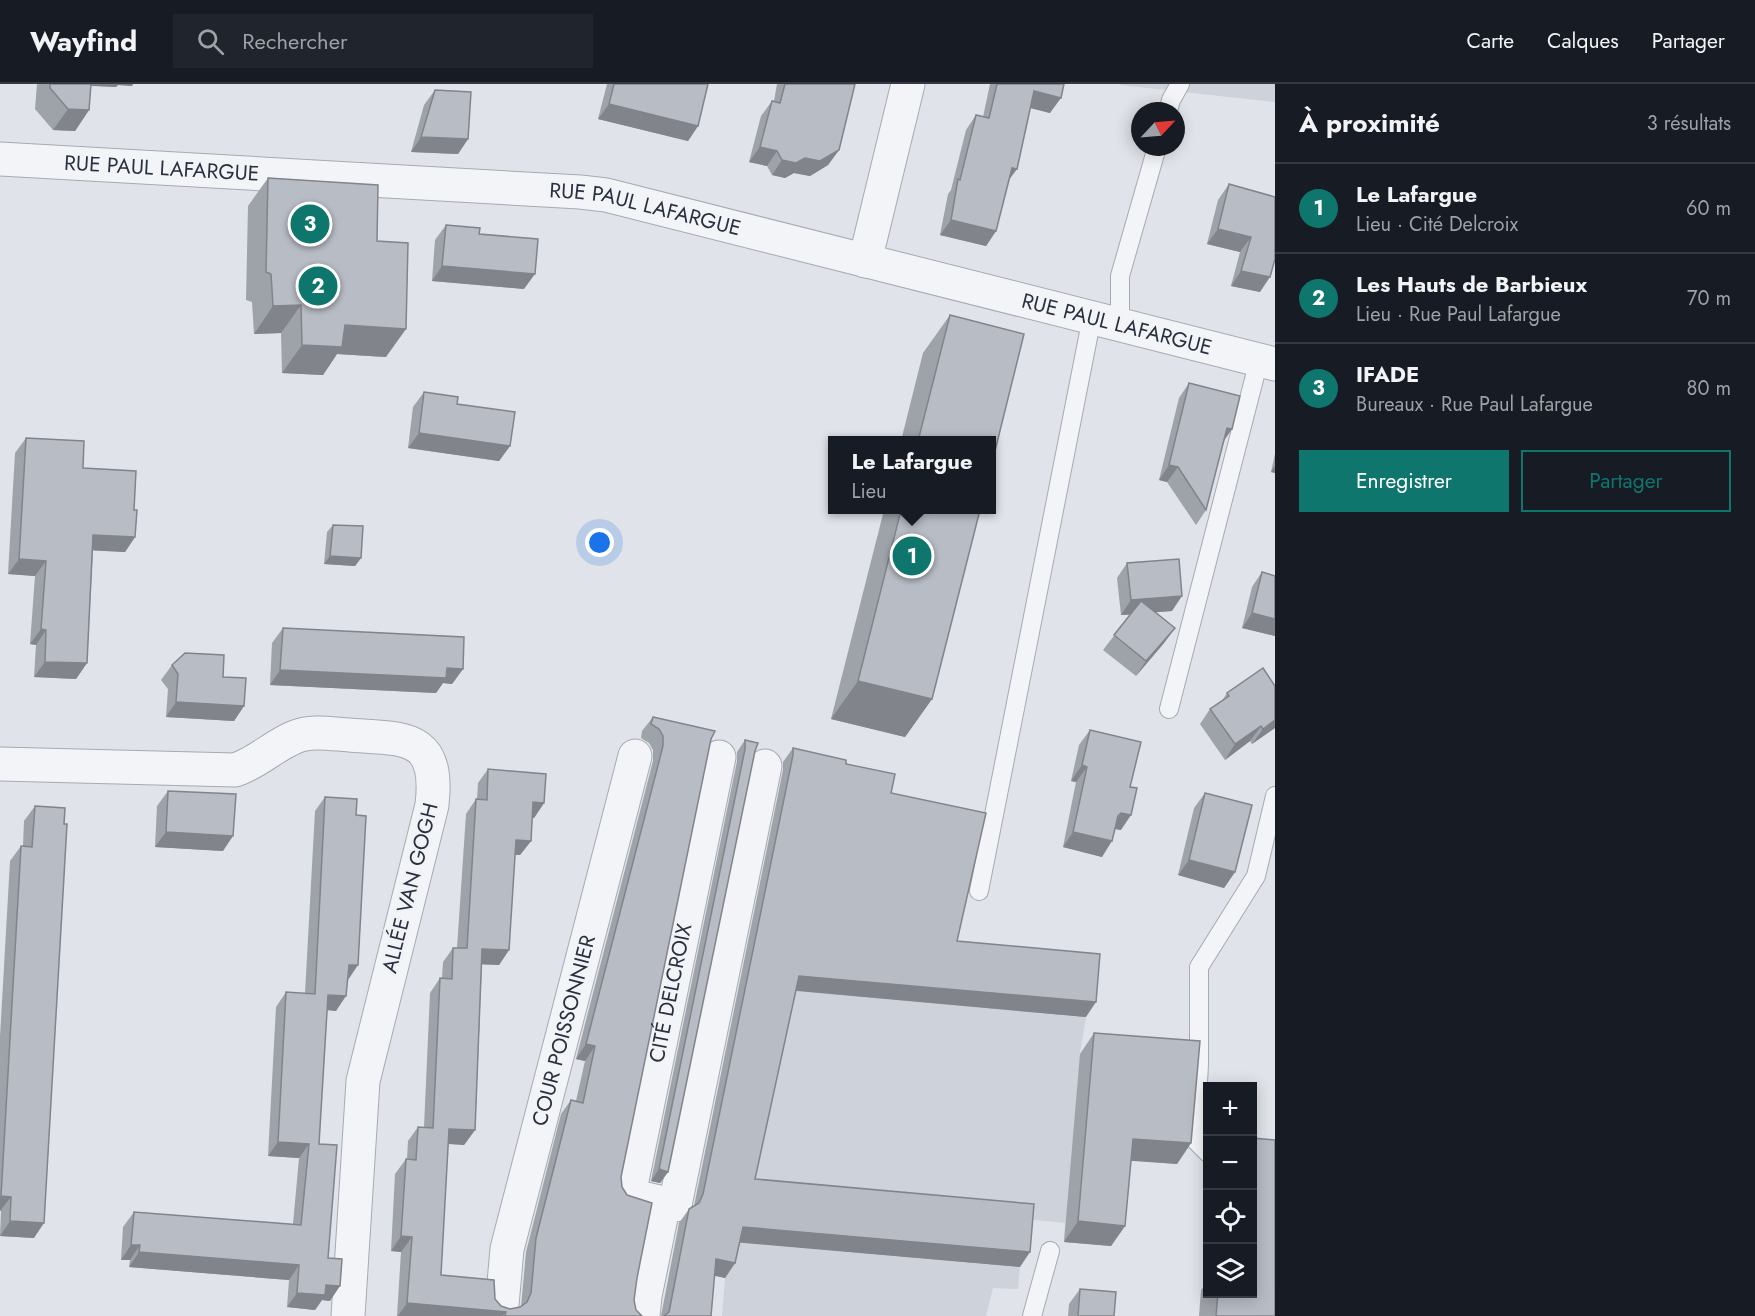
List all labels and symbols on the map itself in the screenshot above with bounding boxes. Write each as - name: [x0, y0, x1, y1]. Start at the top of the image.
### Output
- north arrow: [1131, 102, 1185, 156]
- street label: RUE PAUL LAFARGUE: [63, 148, 260, 189]
- street label: RUE PAUL LAFARGUE: [549, 175, 744, 243]
- pin: 3: [290, 202, 330, 246]
- pin: 2: [298, 264, 338, 308]
- street label: RUE PAUL LAFARGUE: [1019, 286, 1215, 363]
- your location: [585, 528, 614, 557]
- pin: 1: [892, 534, 932, 578]
- street label: ALLÉE VAN GOGH: [374, 800, 446, 976]
- street label: CITÉ DELCROIX: [642, 921, 699, 1065]
- street label: COUR POISSONNIER: [525, 932, 603, 1129]

